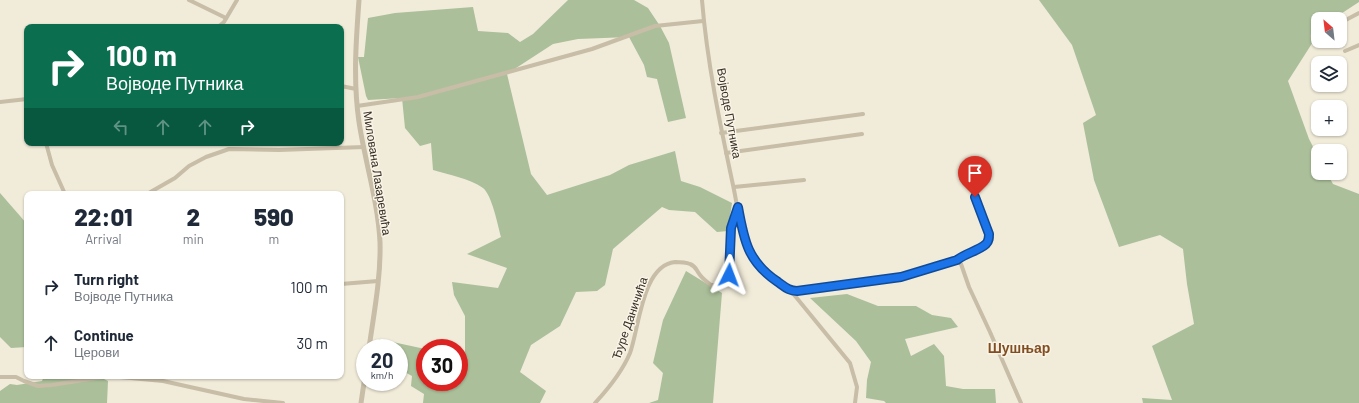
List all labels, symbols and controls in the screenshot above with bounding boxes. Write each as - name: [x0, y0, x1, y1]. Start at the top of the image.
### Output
- north arrow: [1311, 12, 1347, 48]
- map controls: [1311, 12, 1347, 180]
- text: 100 m: [106, 38, 177, 72]
- icon: right: [40, 40, 92, 92]
- button: layers: [1311, 56, 1347, 92]
- street label: Војводе Путника: [714, 67, 745, 160]
- text: Војводе Путника: [106, 72, 244, 94]
- button: +: [1311, 100, 1347, 136]
- street label: Милована Лазаревића: [360, 110, 395, 237]
- icon: left: [110, 116, 132, 138]
- icon: ahead: [152, 116, 174, 138]
- icon: ahead: [194, 116, 216, 138]
- icon: right: [236, 116, 258, 138]
- button: −: [1311, 144, 1347, 180]
- pin: [958, 156, 992, 197]
- icon: arrive: [964, 162, 986, 184]
- text: 22:01: [74, 202, 133, 231]
- text: 2: [187, 202, 200, 231]
- text: 590: [254, 202, 294, 231]
- text: Arrival: [85, 231, 122, 247]
- text: min: [183, 231, 204, 247]
- text: m: [269, 231, 279, 247]
- position arrow: [708, 254, 750, 296]
- text: Turn right: [74, 270, 139, 288]
- street label: Ђуре Даничића: [608, 275, 651, 361]
- icon: right: [40, 276, 62, 298]
- text: 100 m: [290, 278, 328, 296]
- text: Војводе Путника: [74, 288, 173, 304]
- text: Continue: [74, 326, 134, 344]
- icon: ahead: [40, 332, 62, 354]
- text: 30 m: [296, 334, 328, 352]
- speed limit sign: 30: [416, 339, 468, 391]
- district label: Шушњар: [988, 339, 1050, 356]
- text: Церови: [74, 344, 119, 360]
- text: 20: [371, 348, 393, 372]
- text: km/h: [371, 369, 393, 381]

